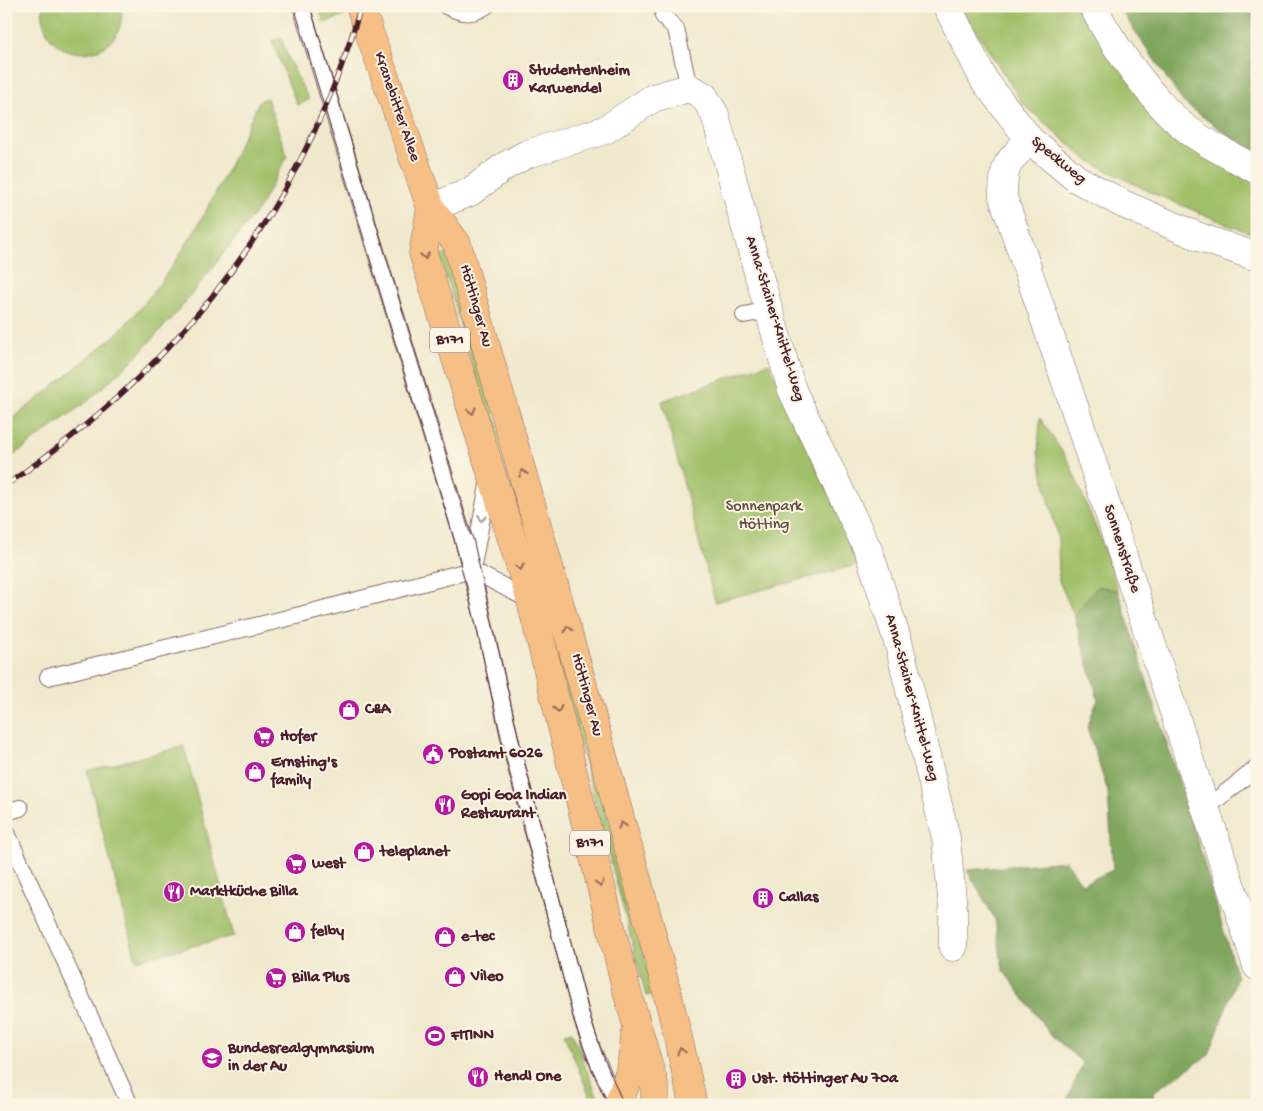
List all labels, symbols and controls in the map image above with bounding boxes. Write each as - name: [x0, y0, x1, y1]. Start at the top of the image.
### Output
- street label: Kranebitter Allee: [368, 50, 424, 165]
- place label: Studentenheim Karwendel: [528, 62, 630, 99]
- building icon: Studentenheim Karwendel: [501, 68, 525, 92]
- street label: Speckweg: [1026, 133, 1090, 189]
- street label: Anna-Stainer-Knittel-Weg: [740, 234, 808, 404]
- one-way arrow: [420, 252, 430, 260]
- street label: Höttinger Au: [454, 262, 496, 350]
- road number: B171: [430, 328, 470, 352]
- one-way arrow: [467, 407, 477, 415]
- one-way arrow: [518, 469, 528, 477]
- park label: Sonnenpark Hötting: [726, 498, 804, 535]
- street label: Sonnenstraße: [1098, 502, 1144, 596]
- one-way arrow: [477, 513, 487, 522]
- one-way arrow: [515, 562, 525, 570]
- street label: Anna-Stainer-Knittel-Weg: [880, 612, 942, 784]
- one-way arrow: [563, 624, 574, 633]
- street label: Höttinger Au: [566, 651, 606, 739]
- shop icon: C&A: [337, 698, 361, 722]
- place label: C&A: [364, 701, 392, 720]
- one-way arrow: [552, 704, 562, 712]
- supermarket icon: Hofer: [252, 725, 276, 749]
- place label: Hofer: [280, 727, 319, 747]
- public building icon: Postamt 6026: [421, 742, 445, 766]
- place label: Postamt 6026: [448, 745, 543, 764]
- place label: Ernsting's family: [270, 754, 338, 791]
- shop icon: Ernsting's family: [243, 760, 267, 784]
- place label: Gopi Goa Indian Restaurant: [460, 787, 567, 824]
- restaurant icon: Gopi Goa Indian Restaurant: [433, 793, 457, 817]
- one-way arrow: [617, 821, 627, 829]
- road number: B171: [570, 830, 610, 856]
- shop icon: teleplanet: [352, 840, 376, 864]
- place label: teleplanet: [378, 843, 451, 862]
- supermarket icon: west: [284, 852, 308, 876]
- place label: west: [311, 855, 347, 874]
- one-way arrow: [594, 879, 605, 888]
- restaurant icon: Marktküche Billa: [162, 880, 186, 904]
- place label: Marktküche Billa: [190, 883, 299, 902]
- building icon: Callas: [751, 886, 775, 910]
- place label: Callas: [778, 889, 819, 908]
- shop icon: felby: [283, 920, 307, 944]
- place label: felby: [310, 922, 344, 942]
- shop icon: e-tec: [433, 925, 457, 949]
- place label: e-tec: [460, 928, 496, 947]
- shop icon: Vileo: [443, 965, 467, 989]
- supermarket icon: Billa Plus: [264, 966, 288, 990]
- place label: Vileo: [470, 968, 504, 987]
- place label: Billa Plus: [291, 969, 350, 988]
- sports icon: FITINN: [423, 1024, 447, 1048]
- place label: FITINN: [450, 1027, 494, 1046]
- place label: Bundesrealgymnasium in der Au: [227, 1040, 375, 1077]
- school or university icon: Bundesrealgymnasium in der Au: [200, 1046, 224, 1070]
- one-way arrow: [676, 1046, 687, 1055]
- restaurant icon: Hendl One: [466, 1065, 490, 1089]
- building icon: Ust. Höttinger Au 70a: [724, 1067, 748, 1091]
- place label: Hendl One: [494, 1068, 562, 1087]
- place label: Ust. Höttinger Au 70a: [752, 1070, 899, 1089]

